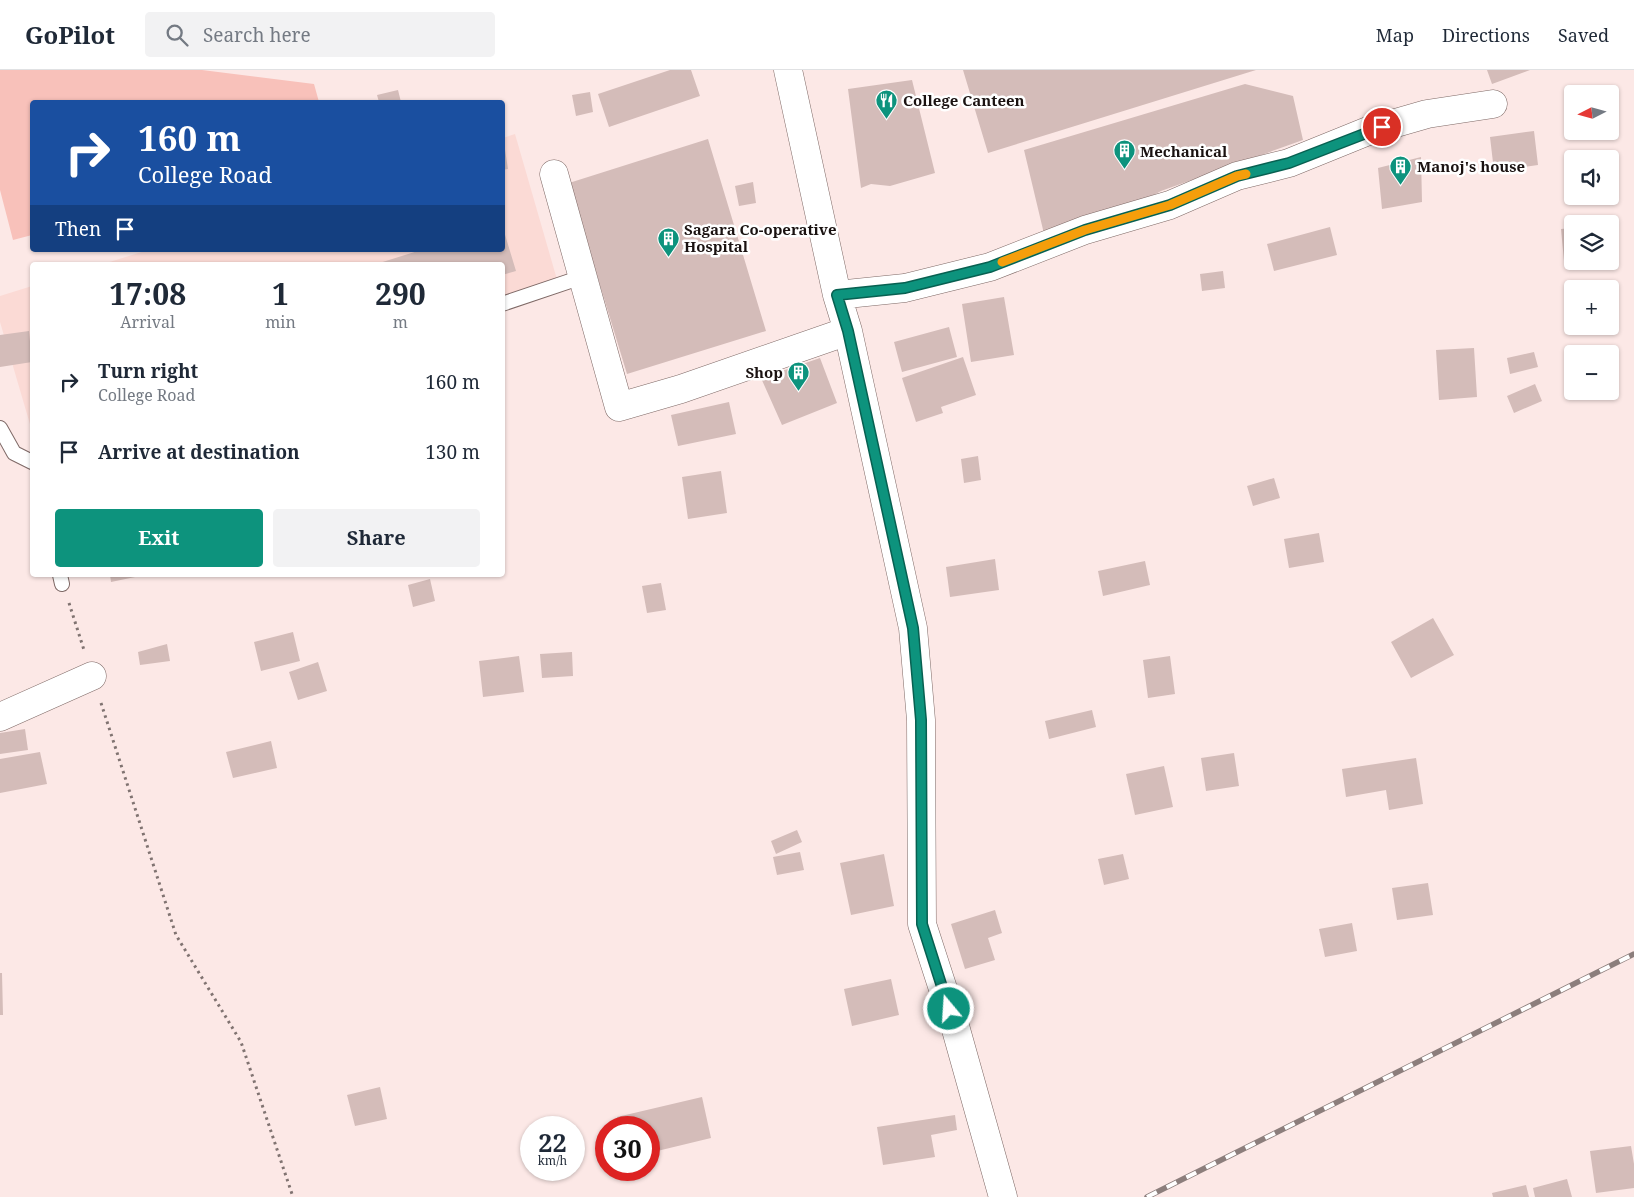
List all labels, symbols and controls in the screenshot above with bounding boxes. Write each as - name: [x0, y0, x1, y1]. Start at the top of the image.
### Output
- search box: [145, 12, 495, 57]
- text: GoPilot: [25, 18, 115, 51]
- icon: search: [163, 21, 191, 49]
- text: Search here: [203, 22, 311, 48]
- text: Map: [1376, 23, 1414, 47]
- text: Directions: [1442, 23, 1530, 47]
- text: Saved: [1558, 23, 1609, 47]
- north arrow: [1564, 85, 1619, 140]
- map controls: [1564, 85, 1619, 400]
- restaurant icon: College Canteen: [875, 88, 899, 119]
- place label: College Canteen: [903, 90, 1025, 110]
- pin: [1361, 106, 1403, 148]
- icon: arrive: [1368, 113, 1396, 141]
- text: 160 m: [138, 114, 241, 161]
- icon: right: [55, 120, 120, 185]
- building icon: Mechanical: [1112, 139, 1136, 170]
- place label: Mechanical: [1140, 141, 1228, 161]
- button: sound: [1564, 150, 1619, 205]
- building icon: Manoj's house: [1389, 154, 1413, 185]
- place label: Manoj's house: [1417, 156, 1525, 176]
- text: College Road: [138, 159, 272, 189]
- icon: arrive: [111, 215, 139, 243]
- button: layers: [1564, 215, 1619, 270]
- text: Then: [55, 216, 101, 242]
- place label: Sagara Co-operative Hospital: [684, 219, 836, 256]
- building icon: Sagara Co-operative Hospital: [656, 226, 680, 257]
- text: 17:08: [109, 273, 186, 314]
- text: 1: [272, 273, 289, 314]
- text: 290: [375, 273, 426, 314]
- button: +: [1564, 280, 1619, 335]
- text: Arrival: [120, 311, 175, 333]
- text: min: [265, 311, 296, 333]
- text: m: [393, 311, 408, 333]
- button: −: [1564, 345, 1619, 400]
- text: Turn right: [98, 358, 198, 384]
- building icon: Shop: [787, 360, 811, 391]
- place label: Shop: [745, 362, 783, 382]
- icon: right: [55, 368, 83, 396]
- text: 160 m: [425, 369, 480, 395]
- text: College Road: [98, 384, 195, 406]
- icon: arrive: [55, 438, 83, 466]
- text: Arrive at destination: [98, 439, 300, 465]
- text: 130 m: [425, 439, 480, 465]
- button: Exit: [55, 509, 263, 567]
- button: Share: [273, 509, 480, 567]
- position arrow: [922, 982, 974, 1034]
- speed limit sign: 30: [595, 1116, 660, 1181]
- text: 22: [538, 1125, 567, 1159]
- text: km/h: [538, 1152, 567, 1169]

